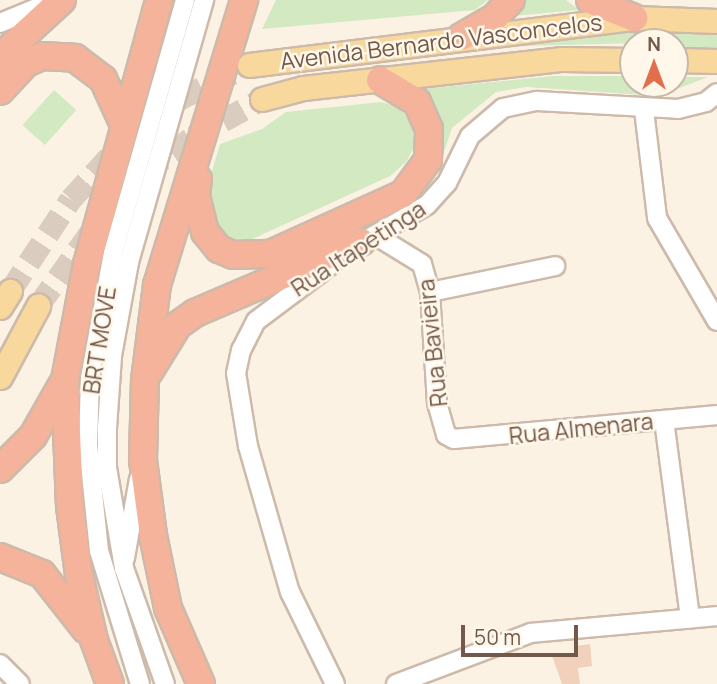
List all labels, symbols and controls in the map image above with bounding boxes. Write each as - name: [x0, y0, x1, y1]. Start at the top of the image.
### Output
- street label: Avenida Bernardo Vasconcelos: [278, 8, 604, 74]
- north arrow: [619, 28, 689, 98]
- text: N: [647, 31, 661, 57]
- street label: Rua Itapetinga: [286, 194, 430, 302]
- street label: Rua Bavieira: [412, 278, 452, 408]
- street label: BRT MOVE: [77, 284, 121, 396]
- street label: Rua Almenara: [507, 407, 655, 449]
- scale bar: [465, 610, 582, 654]
- text: 50 m: [474, 623, 521, 651]

